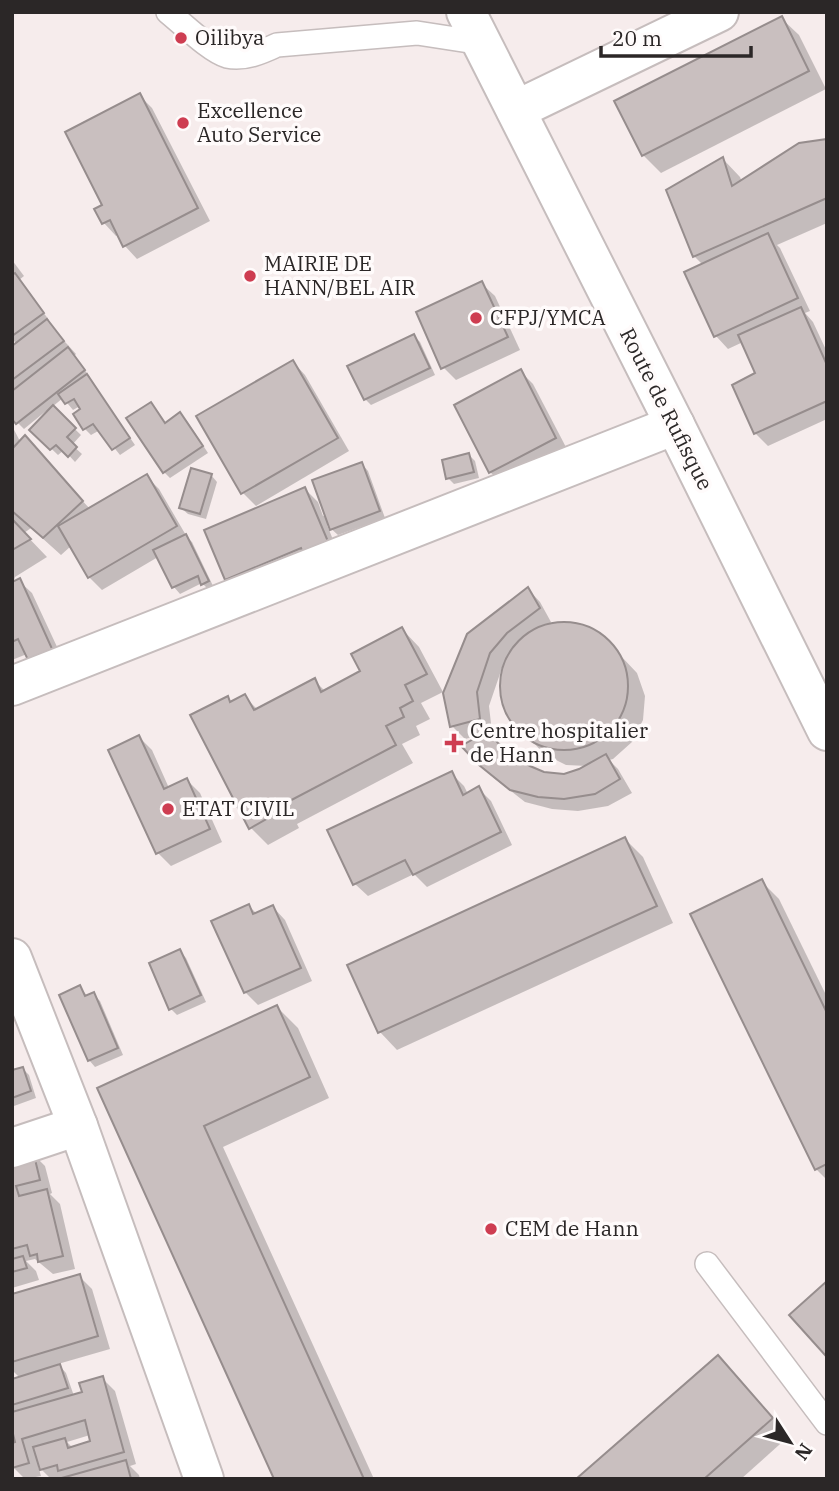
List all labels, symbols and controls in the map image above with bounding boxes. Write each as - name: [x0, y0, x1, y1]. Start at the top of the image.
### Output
- scale bar: [601, 14, 752, 58]
- place label: Oilibya: [195, 23, 264, 51]
- text: 20 m: [612, 24, 662, 52]
- marker: Oilibya: [173, 30, 189, 46]
- place label: Excellence Auto Service: [197, 96, 321, 148]
- marker: Excellence Auto Service: [175, 115, 191, 131]
- place label: MAIRIE DE HANN/BEL AIR: [264, 249, 415, 301]
- marker: MAIRIE DE HANN/BEL AIR: [242, 268, 258, 284]
- place label: CFPJ/YMCA: [490, 303, 606, 331]
- marker: CFPJ/YMCA: [468, 310, 484, 326]
- street label: Route de Rufisque: [614, 323, 720, 494]
- place label: Centre hospitalier de Hann: [470, 716, 649, 768]
- marker: Centre hospitalier de Hann: [444, 733, 464, 753]
- place label: ETAT CIVIL: [182, 794, 294, 822]
- marker: ETAT CIVIL: [160, 801, 176, 817]
- place label: CEM de Hann: [505, 1214, 639, 1242]
- marker: CEM de Hann: [483, 1221, 499, 1237]
- north arrow: [755, 1407, 825, 1477]
- text: N: [790, 1439, 818, 1465]

